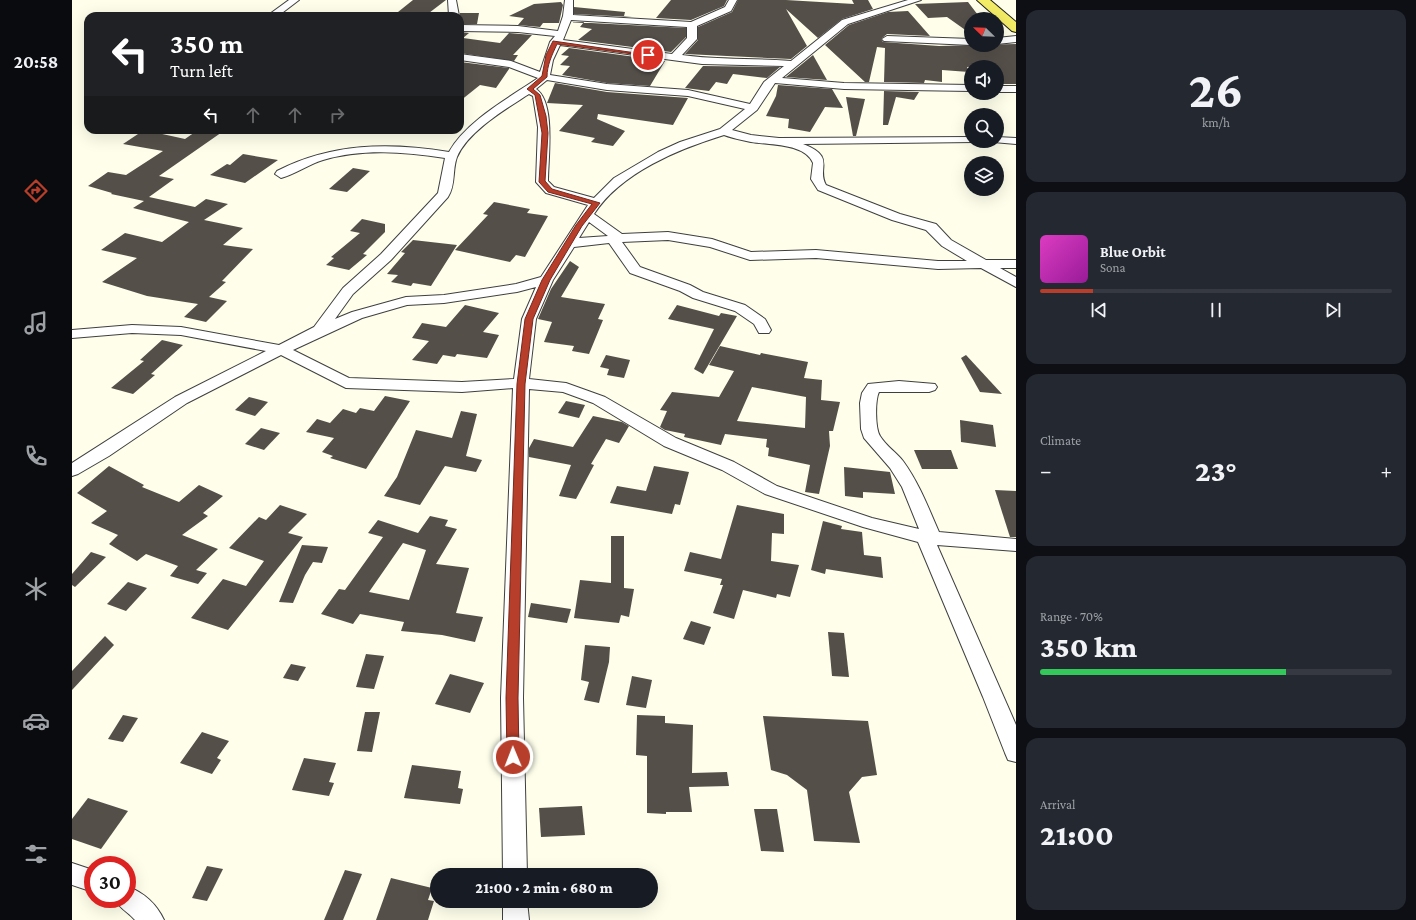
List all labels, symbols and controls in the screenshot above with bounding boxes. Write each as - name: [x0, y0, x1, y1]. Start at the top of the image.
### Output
- north arrow: [964, 12, 1004, 52]
- map controls: [964, 12, 1004, 196]
- icon: left: [104, 28, 156, 80]
- text: 350 m: [170, 28, 244, 59]
- pin: [631, 38, 665, 72]
- icon: arrive: [637, 44, 659, 66]
- text: 20:58: [14, 52, 58, 72]
- button: sound: [964, 60, 1004, 100]
- text: 26: [1189, 60, 1243, 118]
- text: Turn left: [170, 61, 233, 81]
- icon: left: [200, 104, 222, 126]
- icon: ahead: [242, 104, 264, 126]
- icon: ahead: [284, 104, 306, 126]
- icon: right: [326, 104, 348, 126]
- button: search: [964, 108, 1004, 148]
- text: km/h: [1202, 115, 1230, 130]
- button: layers: [964, 156, 1004, 196]
- icon: directions: [22, 177, 50, 205]
- text: Blue Orbit: [1100, 244, 1166, 260]
- text: Sona: [1100, 260, 1126, 275]
- icon: previous: [1088, 299, 1110, 321]
- icon: pause: [1205, 299, 1227, 321]
- icon: next: [1322, 299, 1344, 321]
- icon: music: [22, 309, 50, 337]
- text: Climate: [1040, 433, 1081, 448]
- icon: phone: [22, 442, 50, 470]
- text: 23°: [1195, 454, 1237, 487]
- text: −: [1040, 458, 1052, 483]
- text: +: [1380, 458, 1392, 483]
- icon: climate: [22, 575, 50, 603]
- text: Range · 70%: [1040, 609, 1103, 624]
- text: 350 km: [1040, 630, 1137, 663]
- icon: car: [22, 707, 50, 735]
- position arrow: [492, 736, 534, 778]
- text: Arrival: [1040, 797, 1075, 812]
- text: 21:00: [1040, 818, 1114, 851]
- icon: filters: [22, 840, 50, 868]
- speed limit sign: 30: [84, 856, 136, 908]
- text: 21:00 · 2 min · 680 m: [475, 880, 613, 896]

